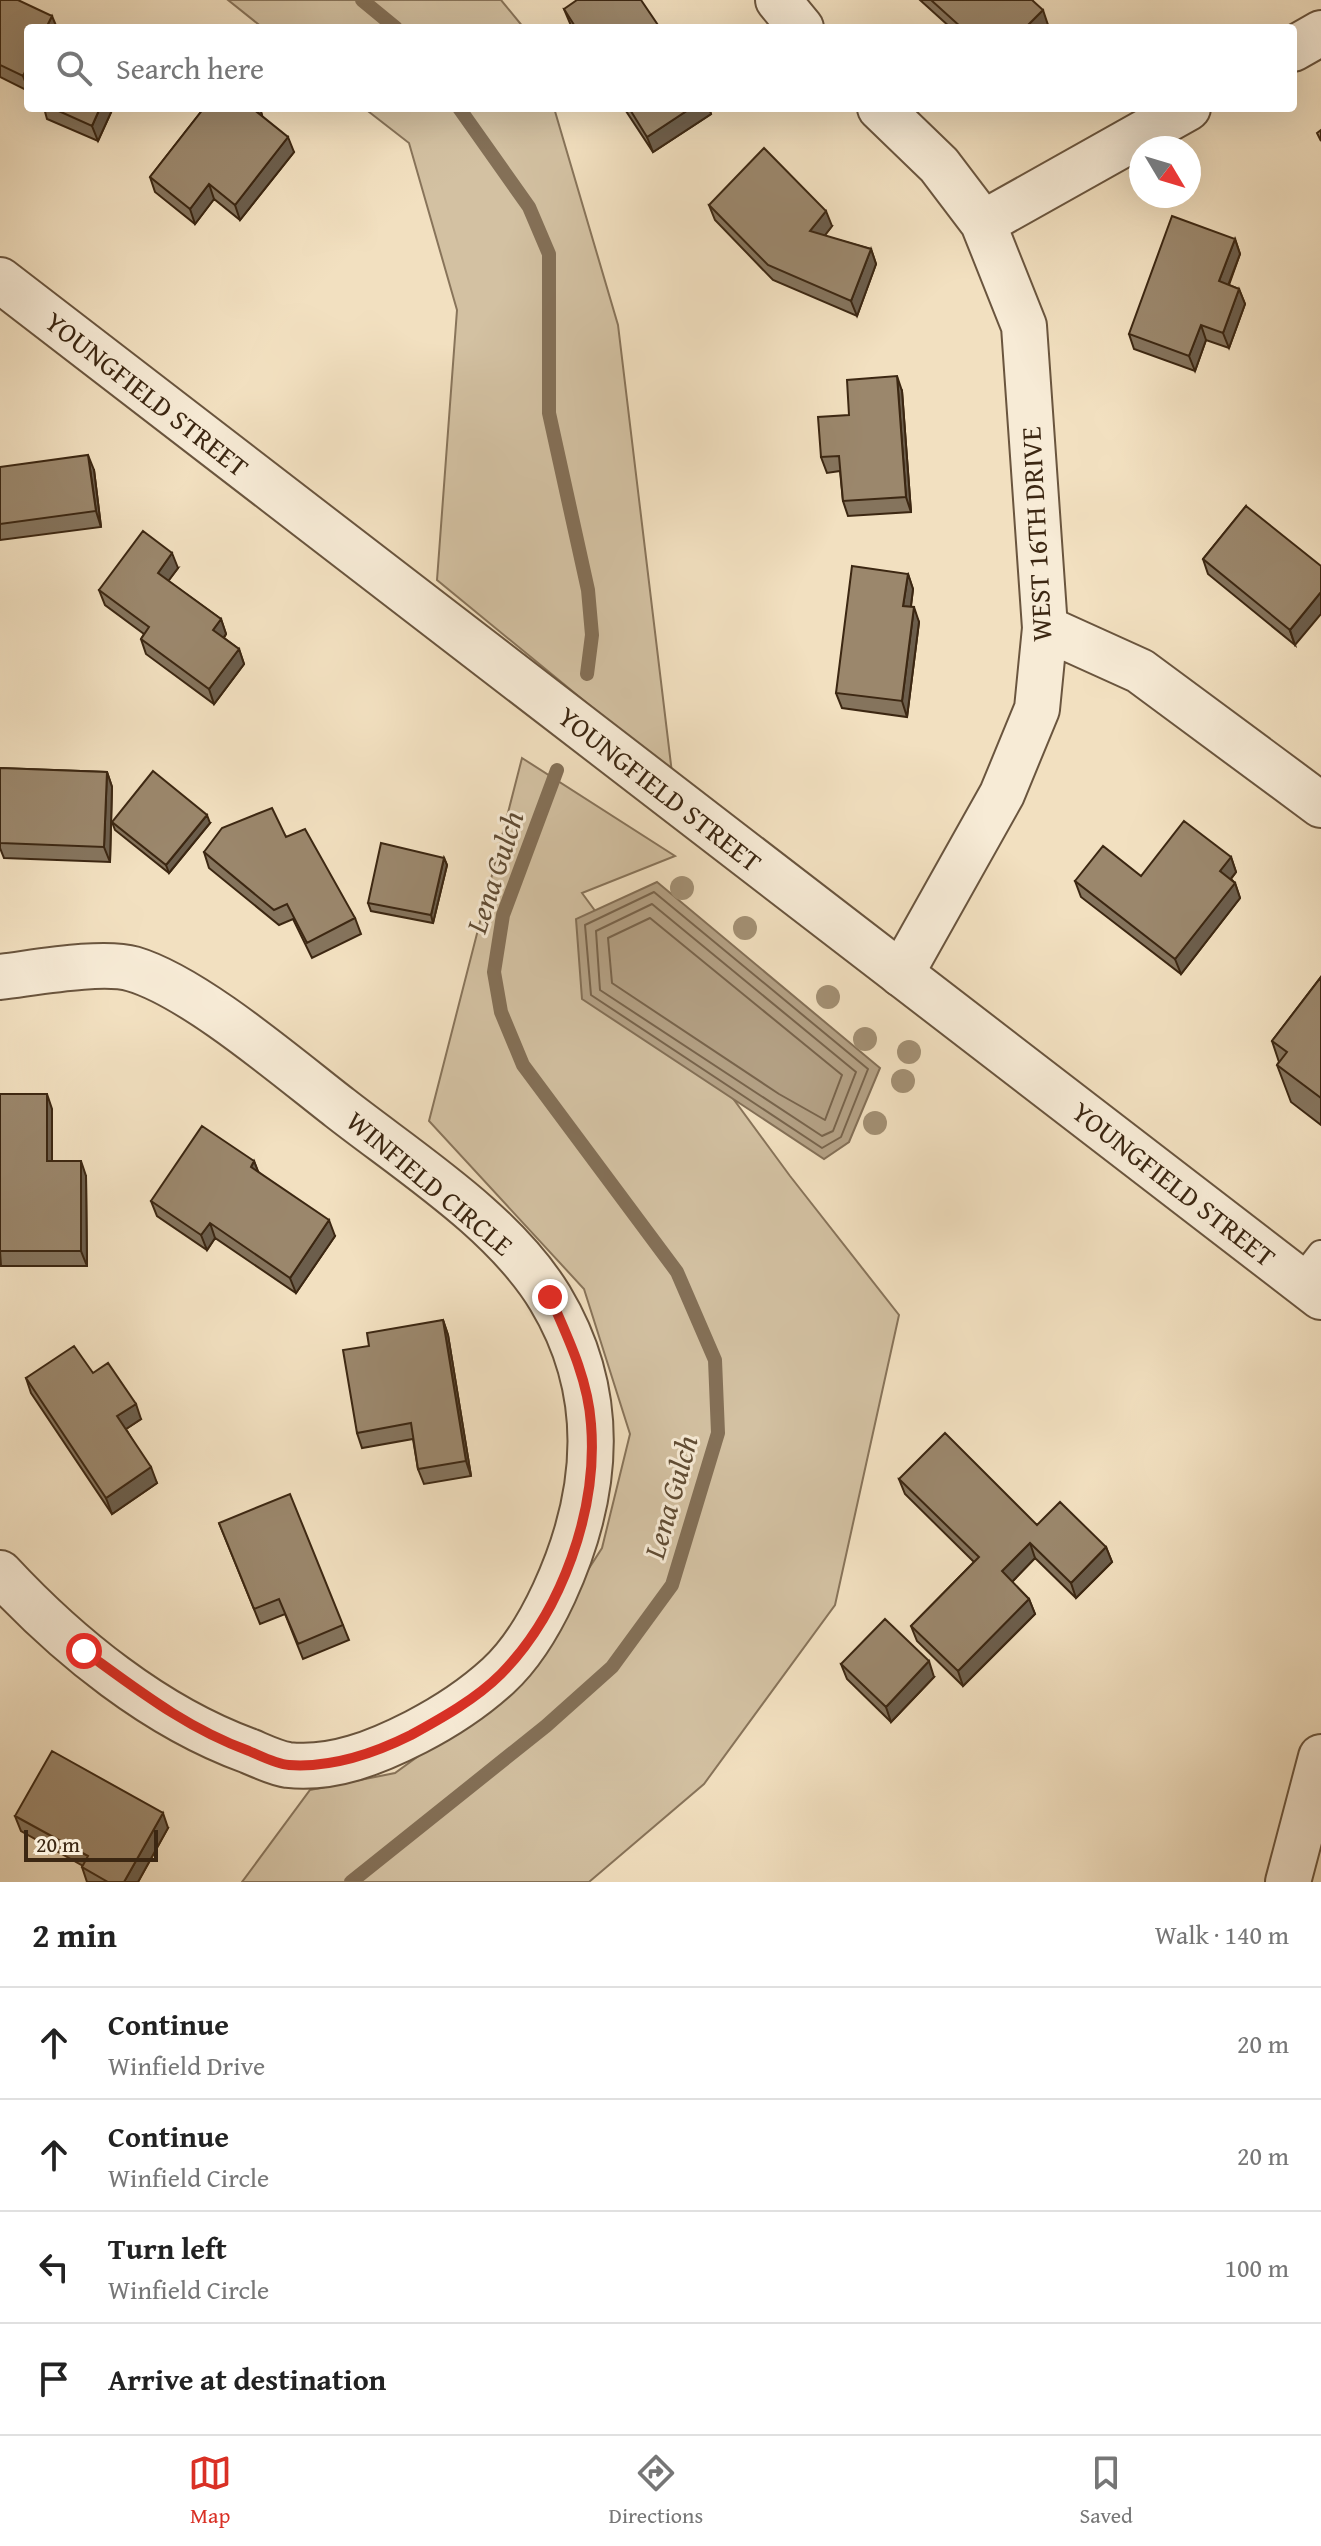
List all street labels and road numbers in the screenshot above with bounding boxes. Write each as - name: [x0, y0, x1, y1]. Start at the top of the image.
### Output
- street label: YOUNGFIELD STREET: [37, 301, 258, 487]
- street label: WEST 16TH DRIVE: [1009, 426, 1062, 643]
- street label: YOUNGFIELD STREET: [550, 696, 771, 882]
- street label: YOUNGFIELD STREET: [1064, 1091, 1285, 1277]
- street label: WINFIELD CIRCLE: [338, 1100, 523, 1265]

